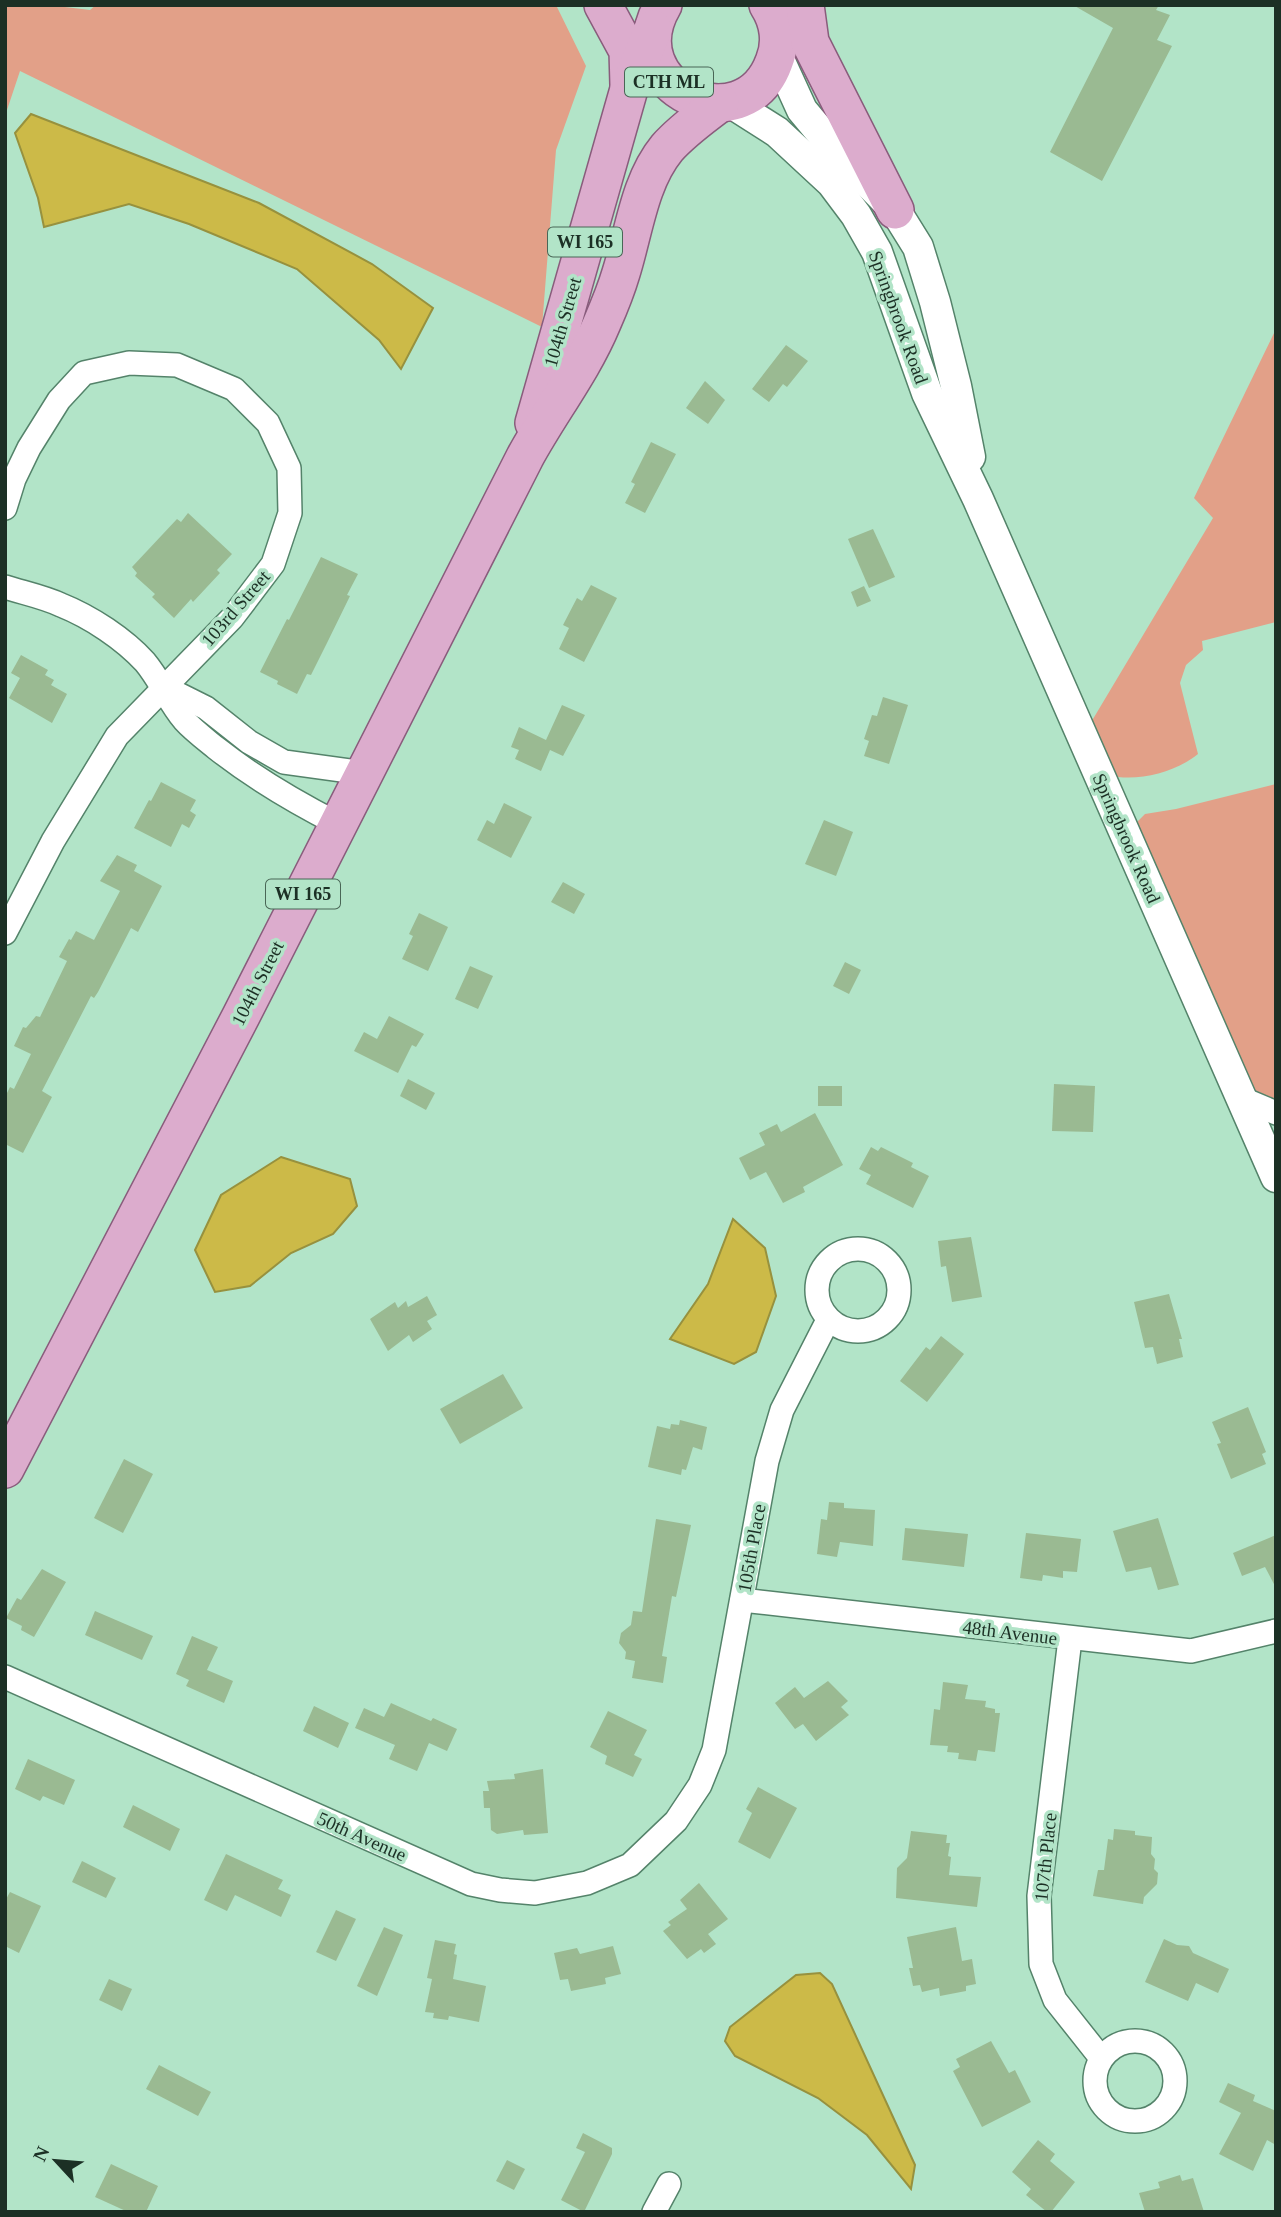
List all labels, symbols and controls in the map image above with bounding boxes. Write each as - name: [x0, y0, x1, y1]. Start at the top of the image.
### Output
- road number: CTH ML: [625, 68, 713, 96]
- road number: WI 165: [548, 228, 622, 256]
- street label: Springbrook Road: [865, 248, 932, 387]
- street label: 104th Street: [540, 274, 585, 369]
- street label: 103rd Street: [197, 566, 274, 650]
- street label: Springbrook Road: [1089, 770, 1165, 907]
- road number: WI 165: [266, 880, 340, 908]
- street label: 104th Street: [227, 937, 288, 1029]
- street label: 105th Place: [733, 1502, 770, 1594]
- street label: 48th Avenue: [961, 1616, 1058, 1649]
- street label: 50th Avenue: [314, 1808, 410, 1865]
- street label: 107th Place: [1030, 1812, 1061, 1902]
- north arrow: [21, 2126, 91, 2196]
- text: N: [29, 2143, 54, 2165]

